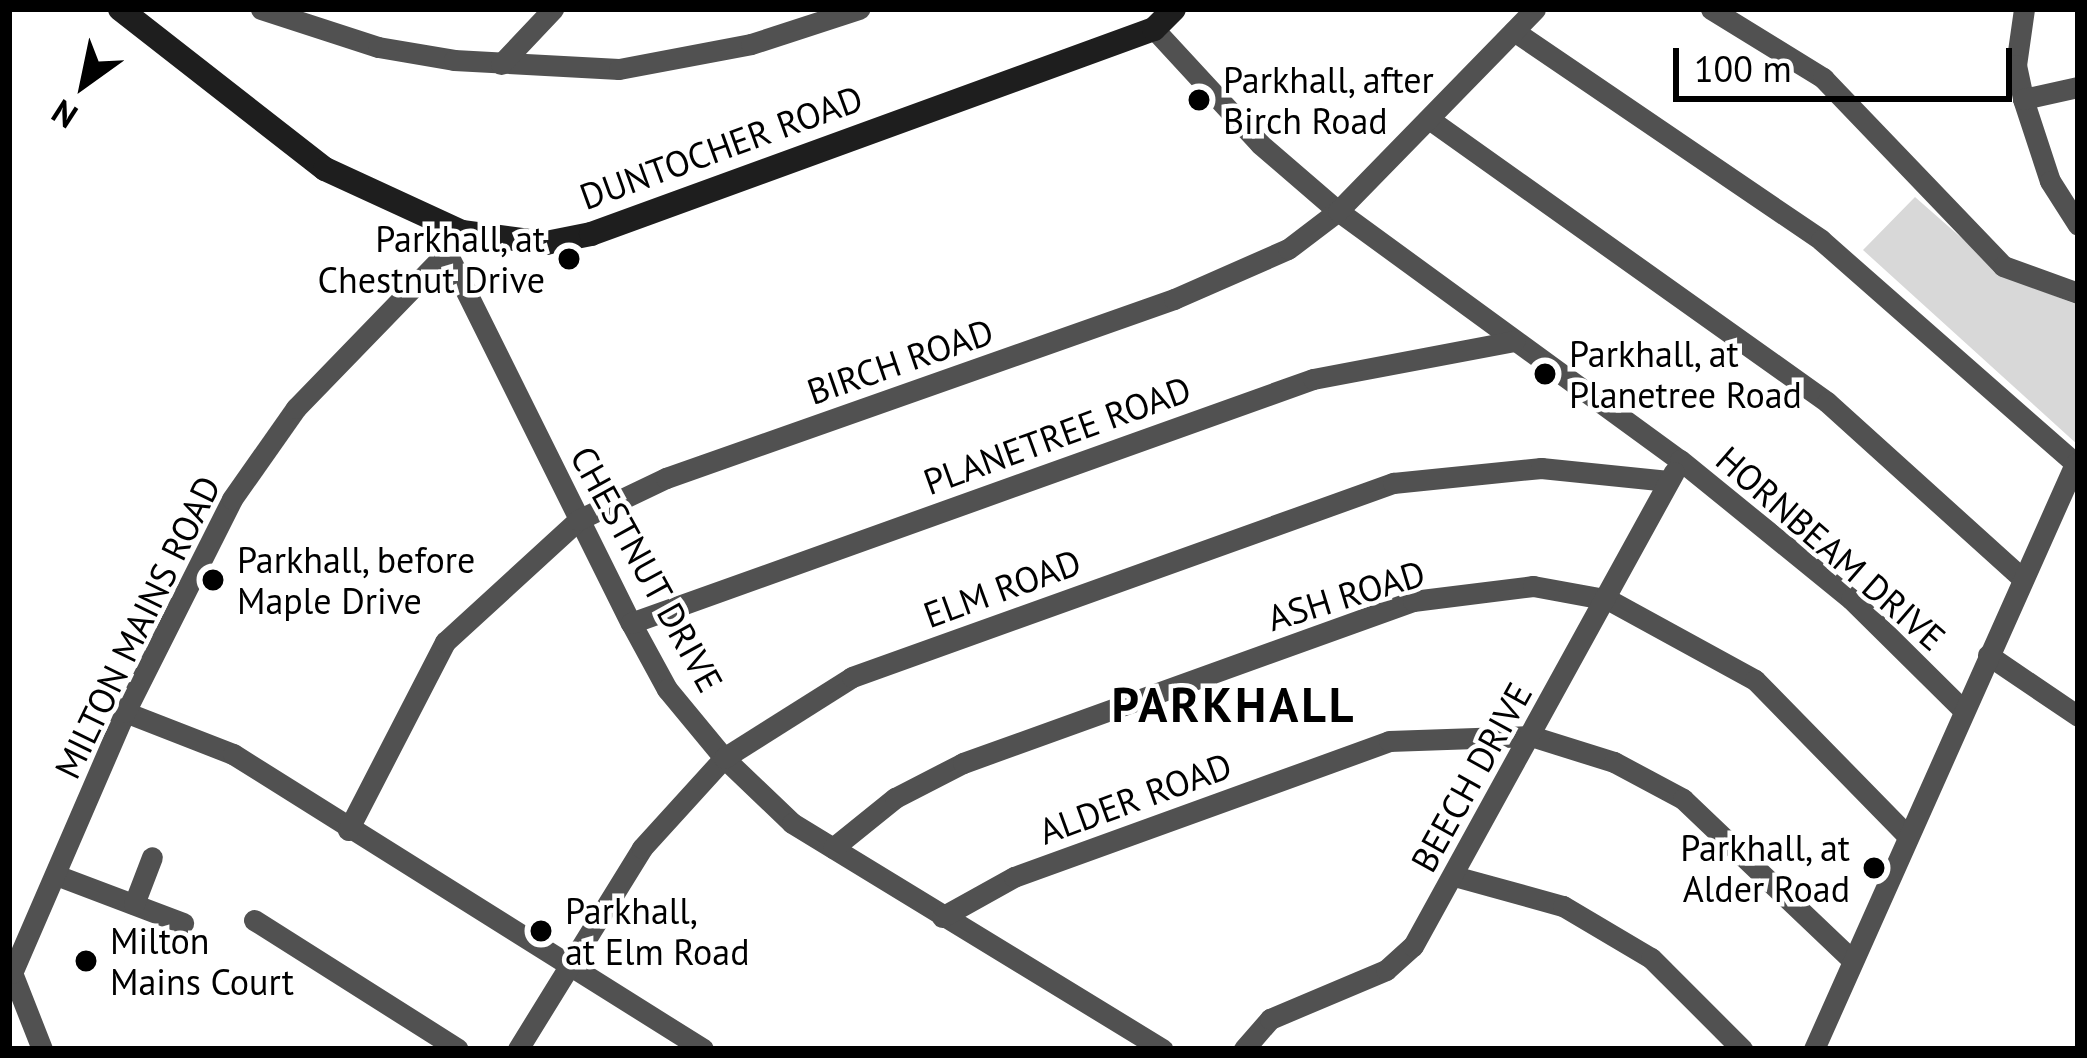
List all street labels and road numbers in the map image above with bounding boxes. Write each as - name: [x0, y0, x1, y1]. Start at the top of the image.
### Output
- street label: DUNTOCHER ROAD: [574, 76, 868, 218]
- street label: BIRCH ROAD: [801, 309, 999, 413]
- street label: PLANETREE ROAD: [917, 367, 1197, 503]
- street label: HORNBEAM DRIVE: [1708, 437, 1954, 659]
- street label: CHESTNUT DRIVE: [561, 438, 733, 700]
- street label: MILTON MAINS ROAD: [45, 469, 229, 785]
- street label: ELM ROAD: [917, 540, 1087, 636]
- street label: ASH ROAD: [1262, 551, 1430, 639]
- street label: BEECH DRIVE: [1401, 675, 1541, 879]
- street label: ALDER ROAD: [1033, 743, 1237, 853]

